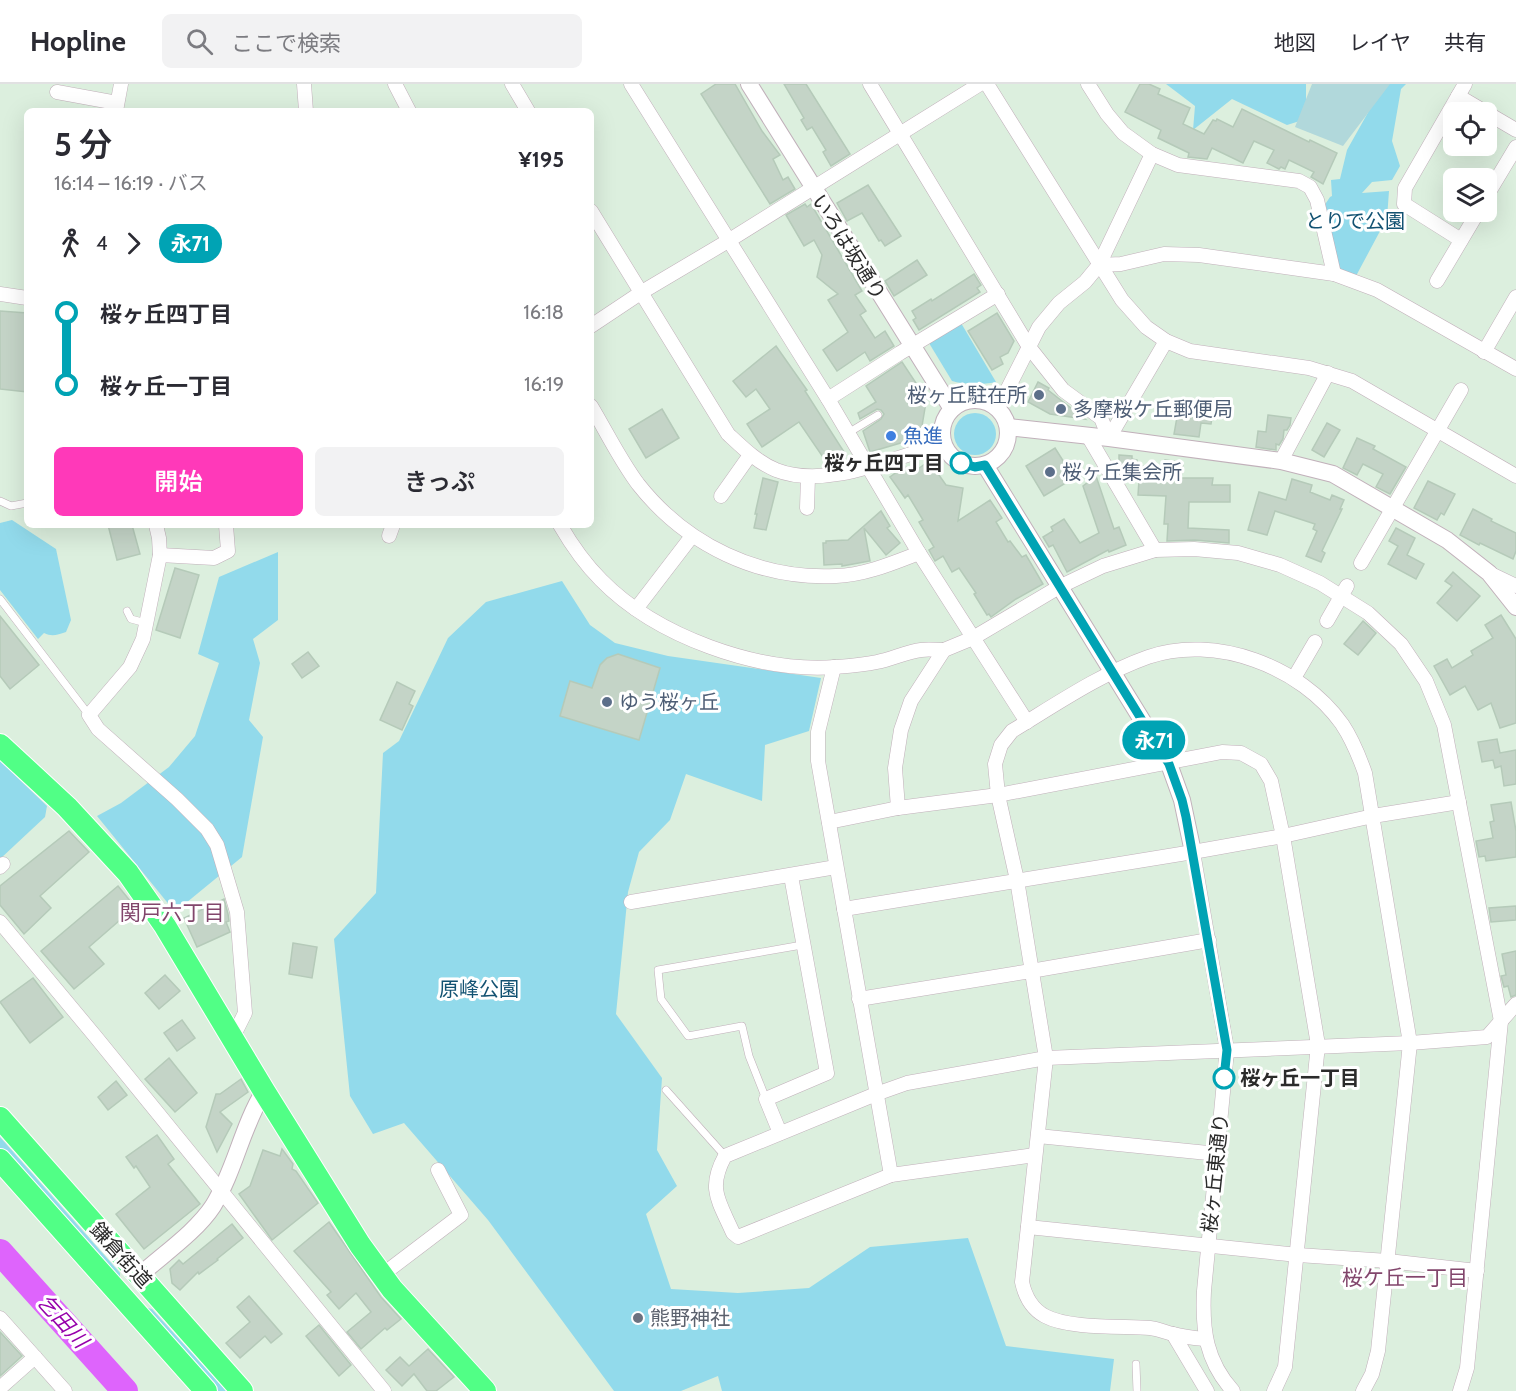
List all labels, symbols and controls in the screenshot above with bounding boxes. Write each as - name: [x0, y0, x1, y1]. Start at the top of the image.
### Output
- search box: [162, 14, 582, 68]
- text: Hopline: [30, 24, 126, 58]
- icon: search: [183, 25, 216, 58]
- text: ここで検索: [231, 30, 341, 57]
- text: 地図: [1274, 30, 1316, 55]
- text: レイヤ: [1349, 30, 1411, 55]
- text: 共有: [1444, 30, 1486, 55]
- map controls: [1443, 102, 1497, 222]
- button: locate: [1443, 102, 1497, 156]
- text: 5 分: [54, 124, 112, 164]
- text: ¥195: [518, 146, 564, 173]
- button: layers: [1443, 168, 1497, 222]
- text: 16:14 – 16:19 · バス: [54, 171, 208, 195]
- street label: いろは坂通り: [807, 190, 891, 304]
- park label: とりで公園: [1305, 209, 1405, 233]
- icon: walk: [54, 227, 87, 260]
- icon: forward: [117, 227, 150, 260]
- text: 4: [96, 231, 108, 255]
- text: 永71: [171, 231, 210, 256]
- text: 16:18: [523, 300, 564, 324]
- text: 桜ヶ丘四丁目: [100, 301, 232, 328]
- text: 16:19: [524, 372, 564, 396]
- text: 桜ヶ丘一丁目: [100, 373, 232, 400]
- place label: 桜ヶ丘駐在所: [907, 383, 1027, 407]
- marker: 桜ヶ丘駐在所: [1032, 388, 1046, 402]
- place label: 多摩桜ケ丘郵便局: [1073, 397, 1233, 421]
- marker: 多摩桜ケ丘郵便局: [1054, 402, 1068, 416]
- place label: 魚進: [903, 424, 943, 448]
- marker: 魚進: [884, 429, 898, 443]
- button: 開始: [54, 447, 303, 516]
- button: きっぷ: [315, 447, 564, 516]
- place label: 桜ヶ丘四丁目: [824, 451, 944, 475]
- marker: 桜ヶ丘四丁目: [950, 452, 972, 474]
- place label: 桜ヶ丘集会所: [1062, 460, 1182, 484]
- marker: 桜ヶ丘集会所: [1043, 465, 1057, 479]
- place label: ゆう桜ヶ丘: [619, 690, 719, 714]
- marker: ゆう桜ヶ丘: [600, 695, 614, 709]
- line badge: 永71: [1120, 720, 1188, 760]
- text: 永71: [1134, 728, 1174, 753]
- district label: 関戸六丁目: [120, 900, 225, 925]
- park label: 原峰公園: [439, 977, 519, 1001]
- place label: 桜ヶ丘一丁目: [1240, 1066, 1360, 1090]
- marker: 桜ヶ丘一丁目: [1213, 1067, 1235, 1089]
- street label: 桜ヶ丘東通り: [1197, 1112, 1233, 1234]
- street label: 鎌倉街道: [85, 1217, 157, 1293]
- district label: 桜ケ丘一丁目: [1342, 1265, 1468, 1290]
- water label: 乞田川: [33, 1289, 95, 1354]
- place label: 熊野神社: [650, 1306, 730, 1330]
- marker: 熊野神社: [631, 1311, 645, 1325]

